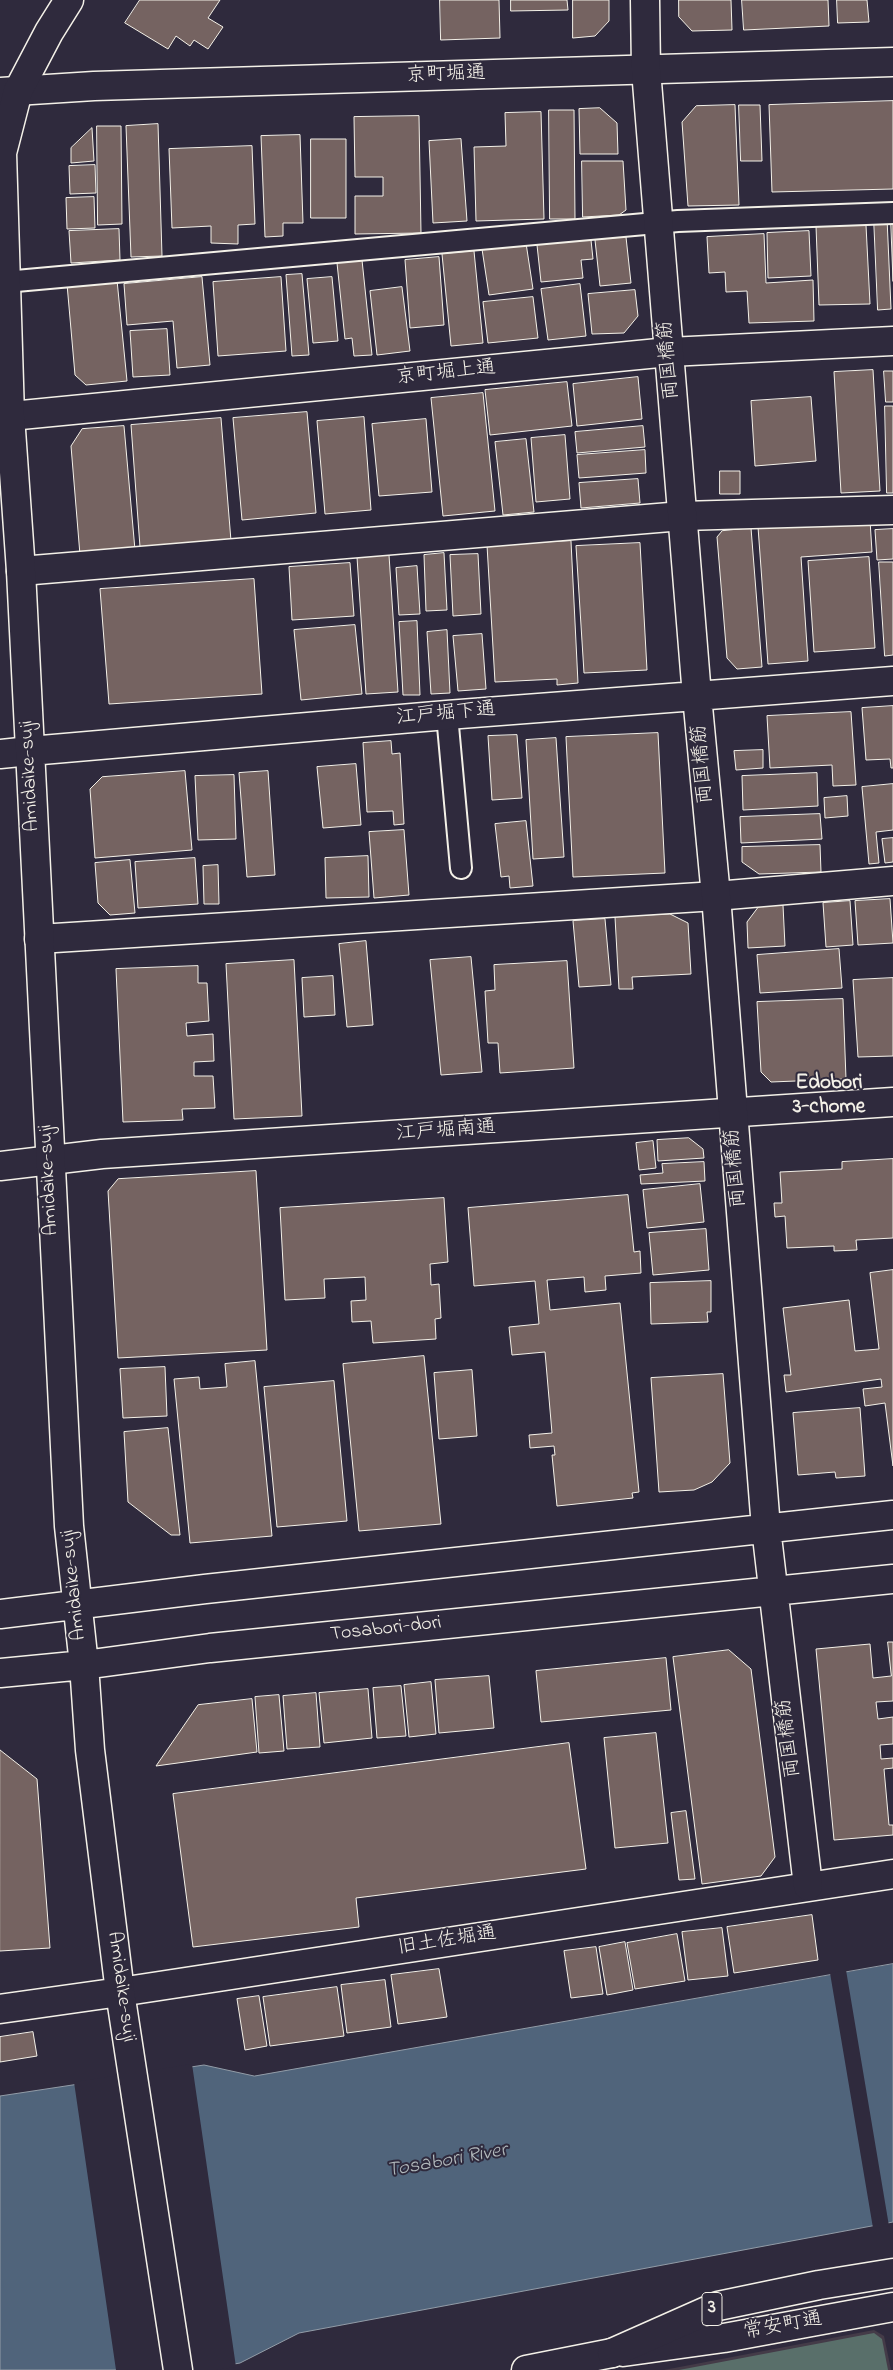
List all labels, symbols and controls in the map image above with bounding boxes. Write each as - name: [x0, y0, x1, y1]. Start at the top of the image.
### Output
- street label: 京町堀通: [406, 63, 486, 89]
- street label: 両国橋筋: [655, 319, 685, 401]
- street label: 京町堀上通: [395, 357, 497, 391]
- street label: 江戸堀下通: [395, 699, 497, 731]
- street label: Amidaike-suji: [16, 720, 46, 832]
- street label: 両国橋筋: [689, 723, 719, 805]
- district label: Edobori 3-chome: [793, 1072, 865, 1122]
- street label: 江戸堀南通: [395, 1117, 497, 1147]
- street label: Amidaike-suji: [35, 1124, 65, 1236]
- street label: 両国橋筋: [722, 1127, 752, 1209]
- street label: Amidaike-suji: [57, 1528, 93, 1642]
- street label: Tosabori-dori: [329, 1612, 443, 1648]
- street label: 両国橋筋: [773, 1697, 807, 1779]
- street label: 旧土佐堀通: [396, 1922, 498, 1962]
- street label: Amidaike-suji: [100, 1930, 140, 2044]
- water label: Tosabori River: [385, 2139, 509, 2185]
- road number: 3: [702, 2292, 722, 2326]
- street label: 常安町通: [742, 2308, 824, 2346]

